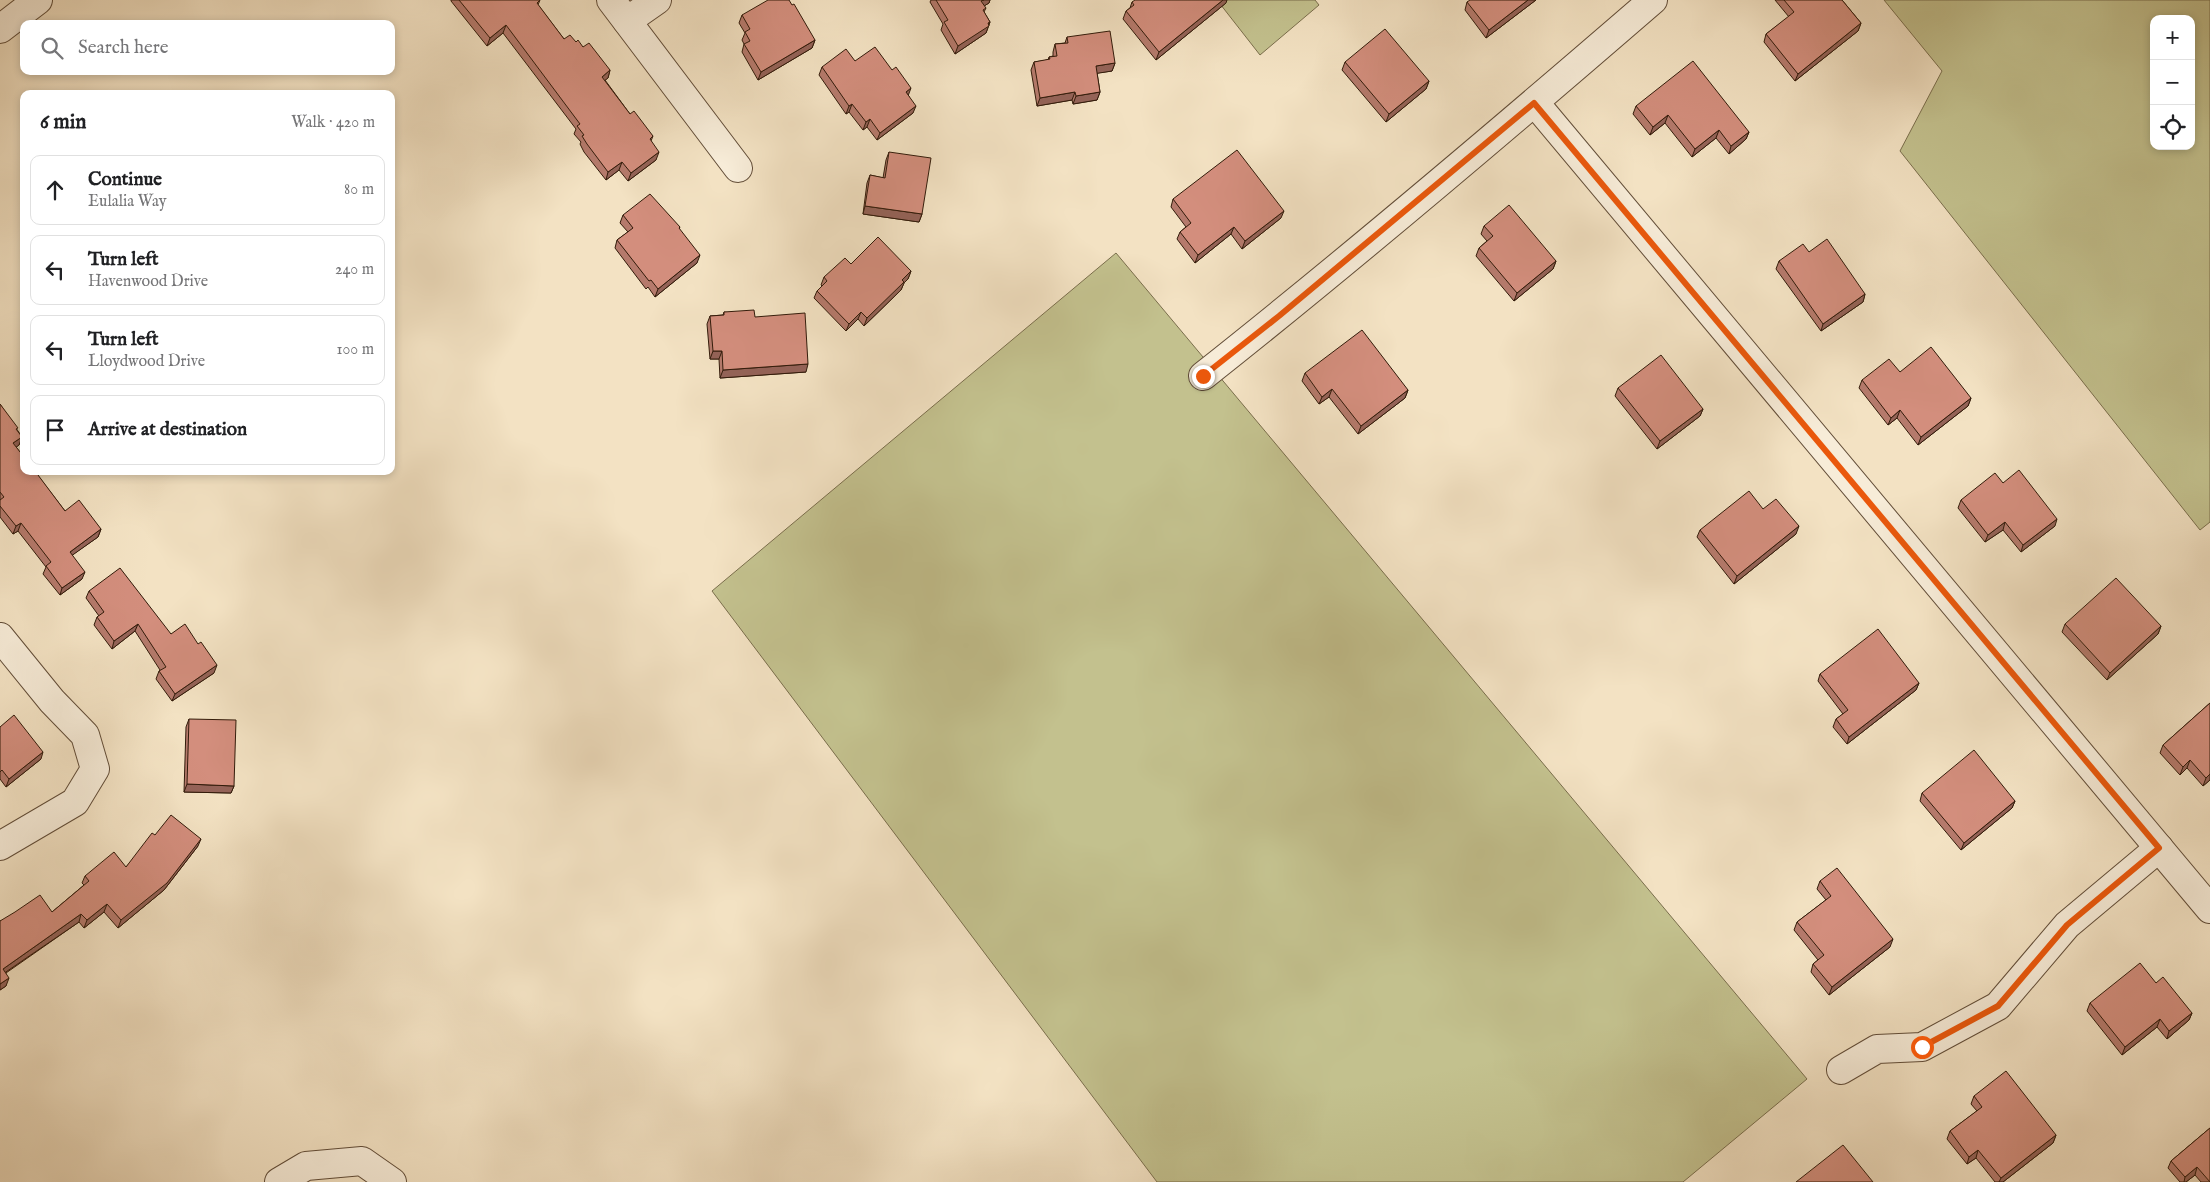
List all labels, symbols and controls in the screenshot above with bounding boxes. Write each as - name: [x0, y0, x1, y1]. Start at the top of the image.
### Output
- map controls: [2150, 15, 2195, 150]
- button: +: [2150, 15, 2195, 60]
- search box: [20, 20, 395, 75]
- icon: search: [38, 34, 66, 62]
- text: Search here: [78, 36, 169, 60]
- button: −: [2150, 60, 2195, 105]
- button: locate: [2150, 105, 2195, 150]
- text: 6 min: [40, 109, 86, 136]
- text: Walk · 420 m: [291, 113, 375, 133]
- text: Continue: [88, 168, 162, 192]
- icon: ahead: [41, 176, 69, 204]
- text: 80 m: [344, 180, 374, 200]
- text: Eulalia Way: [88, 192, 167, 212]
- text: Turn left: [88, 248, 159, 272]
- icon: left: [41, 256, 69, 284]
- text: 240 m: [335, 260, 374, 280]
- text: Havenwood Drive: [88, 272, 208, 292]
- text: Turn left: [88, 328, 159, 352]
- icon: left: [41, 336, 69, 364]
- text: 100 m: [337, 340, 374, 360]
- text: Lloydwood Drive: [88, 352, 205, 372]
- route end: [1192, 365, 1215, 388]
- icon: arrive: [41, 416, 69, 444]
- text: Arrive at destination: [88, 418, 247, 442]
- route start: [1911, 1036, 1934, 1059]

